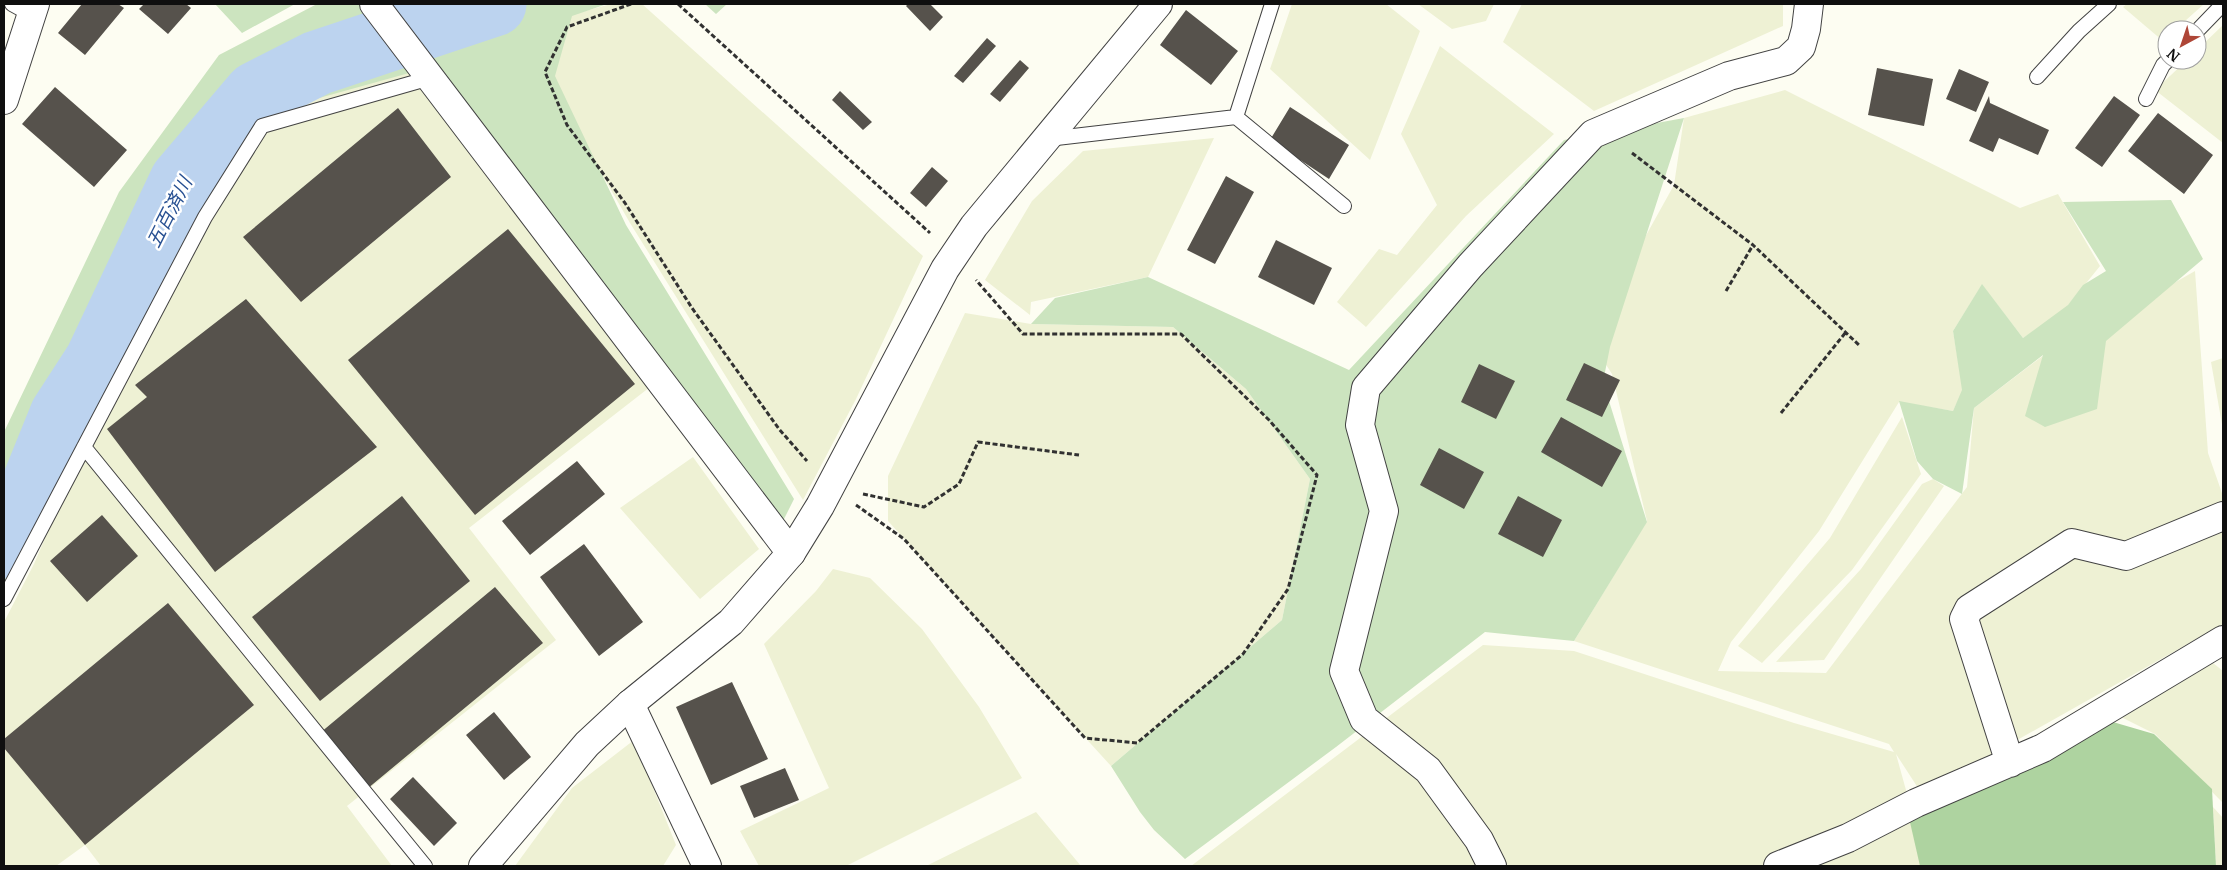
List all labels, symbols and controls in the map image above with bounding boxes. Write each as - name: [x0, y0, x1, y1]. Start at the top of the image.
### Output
- north arrow: [2157, 20, 2207, 70]
- text: N: [2164, 45, 2184, 65]
- water label: 五百済川: [141, 171, 198, 251]

